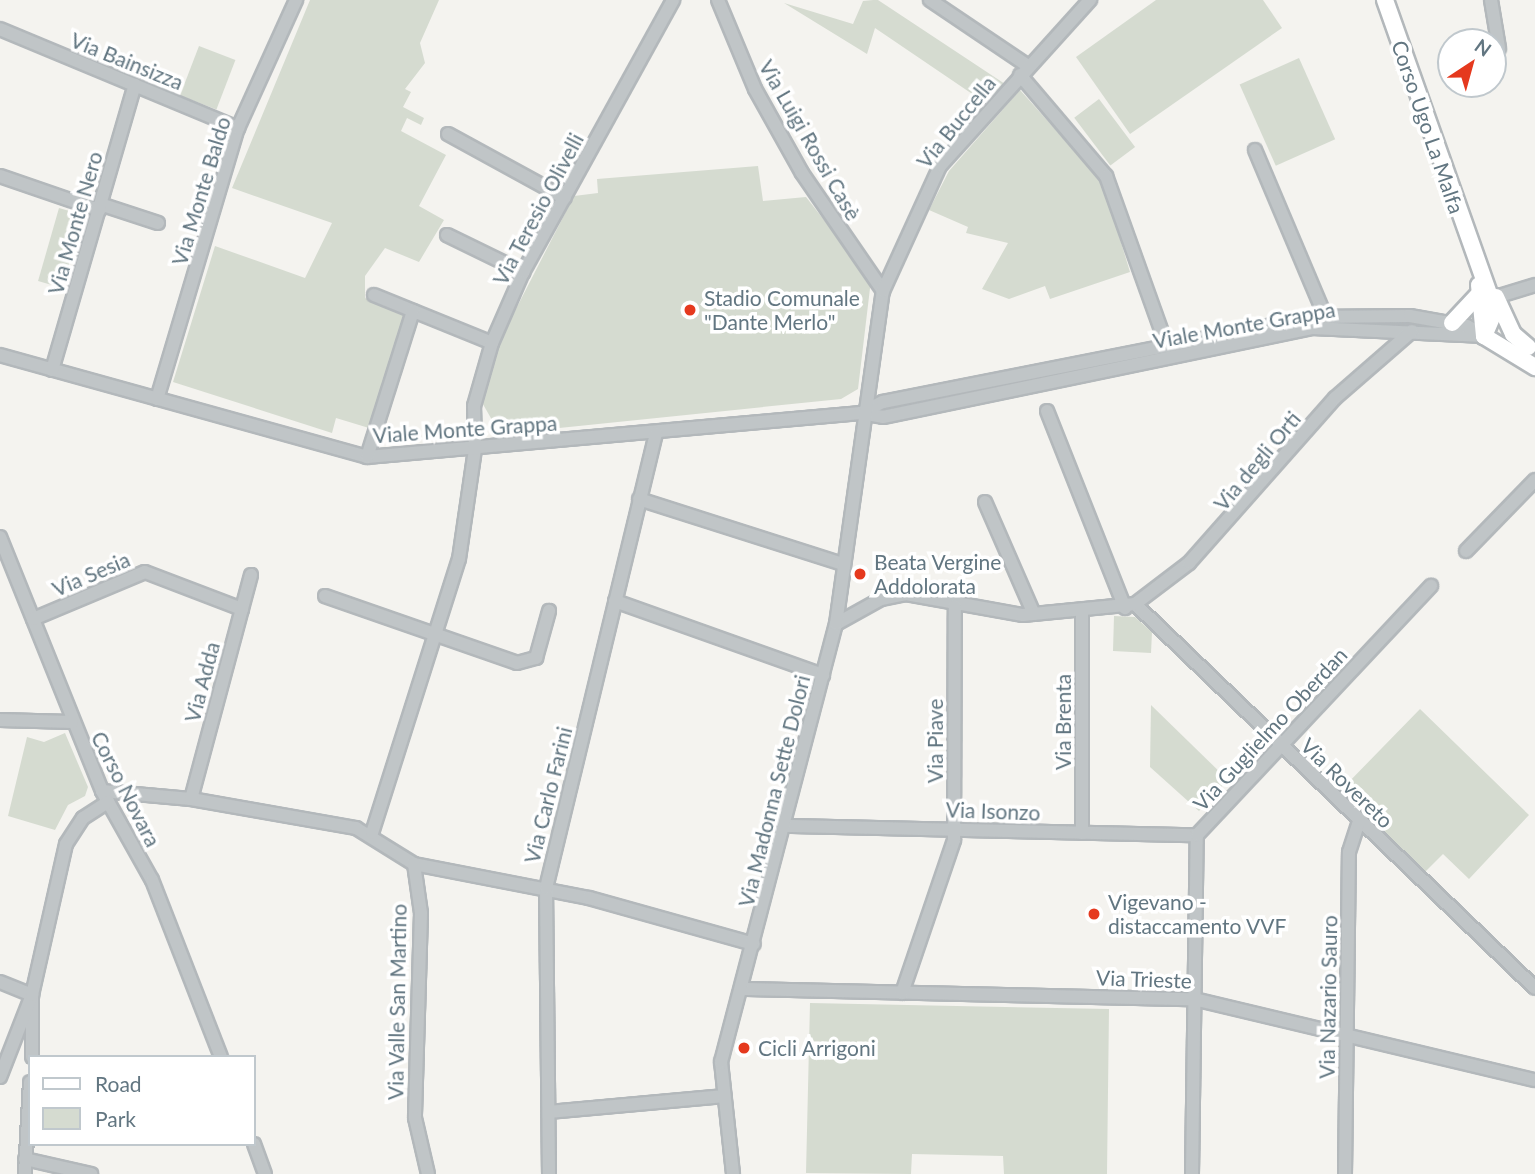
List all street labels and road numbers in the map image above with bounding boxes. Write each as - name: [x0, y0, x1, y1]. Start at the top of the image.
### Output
- street label: Via Bainsizza: [67, 27, 187, 95]
- street label: Corso Ugo La Malfa: [1387, 37, 1469, 217]
- street label: Via Luigi Rossi Casè: [754, 55, 866, 225]
- street label: Via Buccella: [911, 71, 1001, 173]
- street label: Via Monte Baldo: [166, 114, 236, 268]
- street label: Via Teresio Olivelli: [487, 129, 589, 289]
- street label: Via Monte Nero: [43, 149, 107, 297]
- street label: Viale Monte Grappa: [1151, 297, 1337, 353]
- street label: Via degli Orti: [1208, 406, 1306, 516]
- street label: Viale Monte Grappa: [372, 410, 558, 448]
- street label: Via Sesia: [48, 546, 134, 602]
- street label: Via Adda: [179, 639, 225, 725]
- street label: Via Guglielmo Oberdan: [1188, 642, 1352, 816]
- street label: Via Madonna Sette Dolori: [733, 672, 815, 910]
- street label: Via Brenta: [1050, 674, 1076, 770]
- street label: Via Piave: [922, 699, 948, 783]
- street label: Via Carlo Farini: [519, 724, 577, 866]
- street label: Corso Novara: [86, 727, 166, 851]
- street label: Via Rovereto: [1296, 733, 1398, 833]
- street label: Via Isonzo: [945, 797, 1041, 825]
- street label: Via Valle San Martino: [383, 903, 411, 1101]
- street label: Via Nazario Sauro: [1314, 915, 1342, 1079]
- street label: Via Trieste: [1095, 965, 1193, 993]

